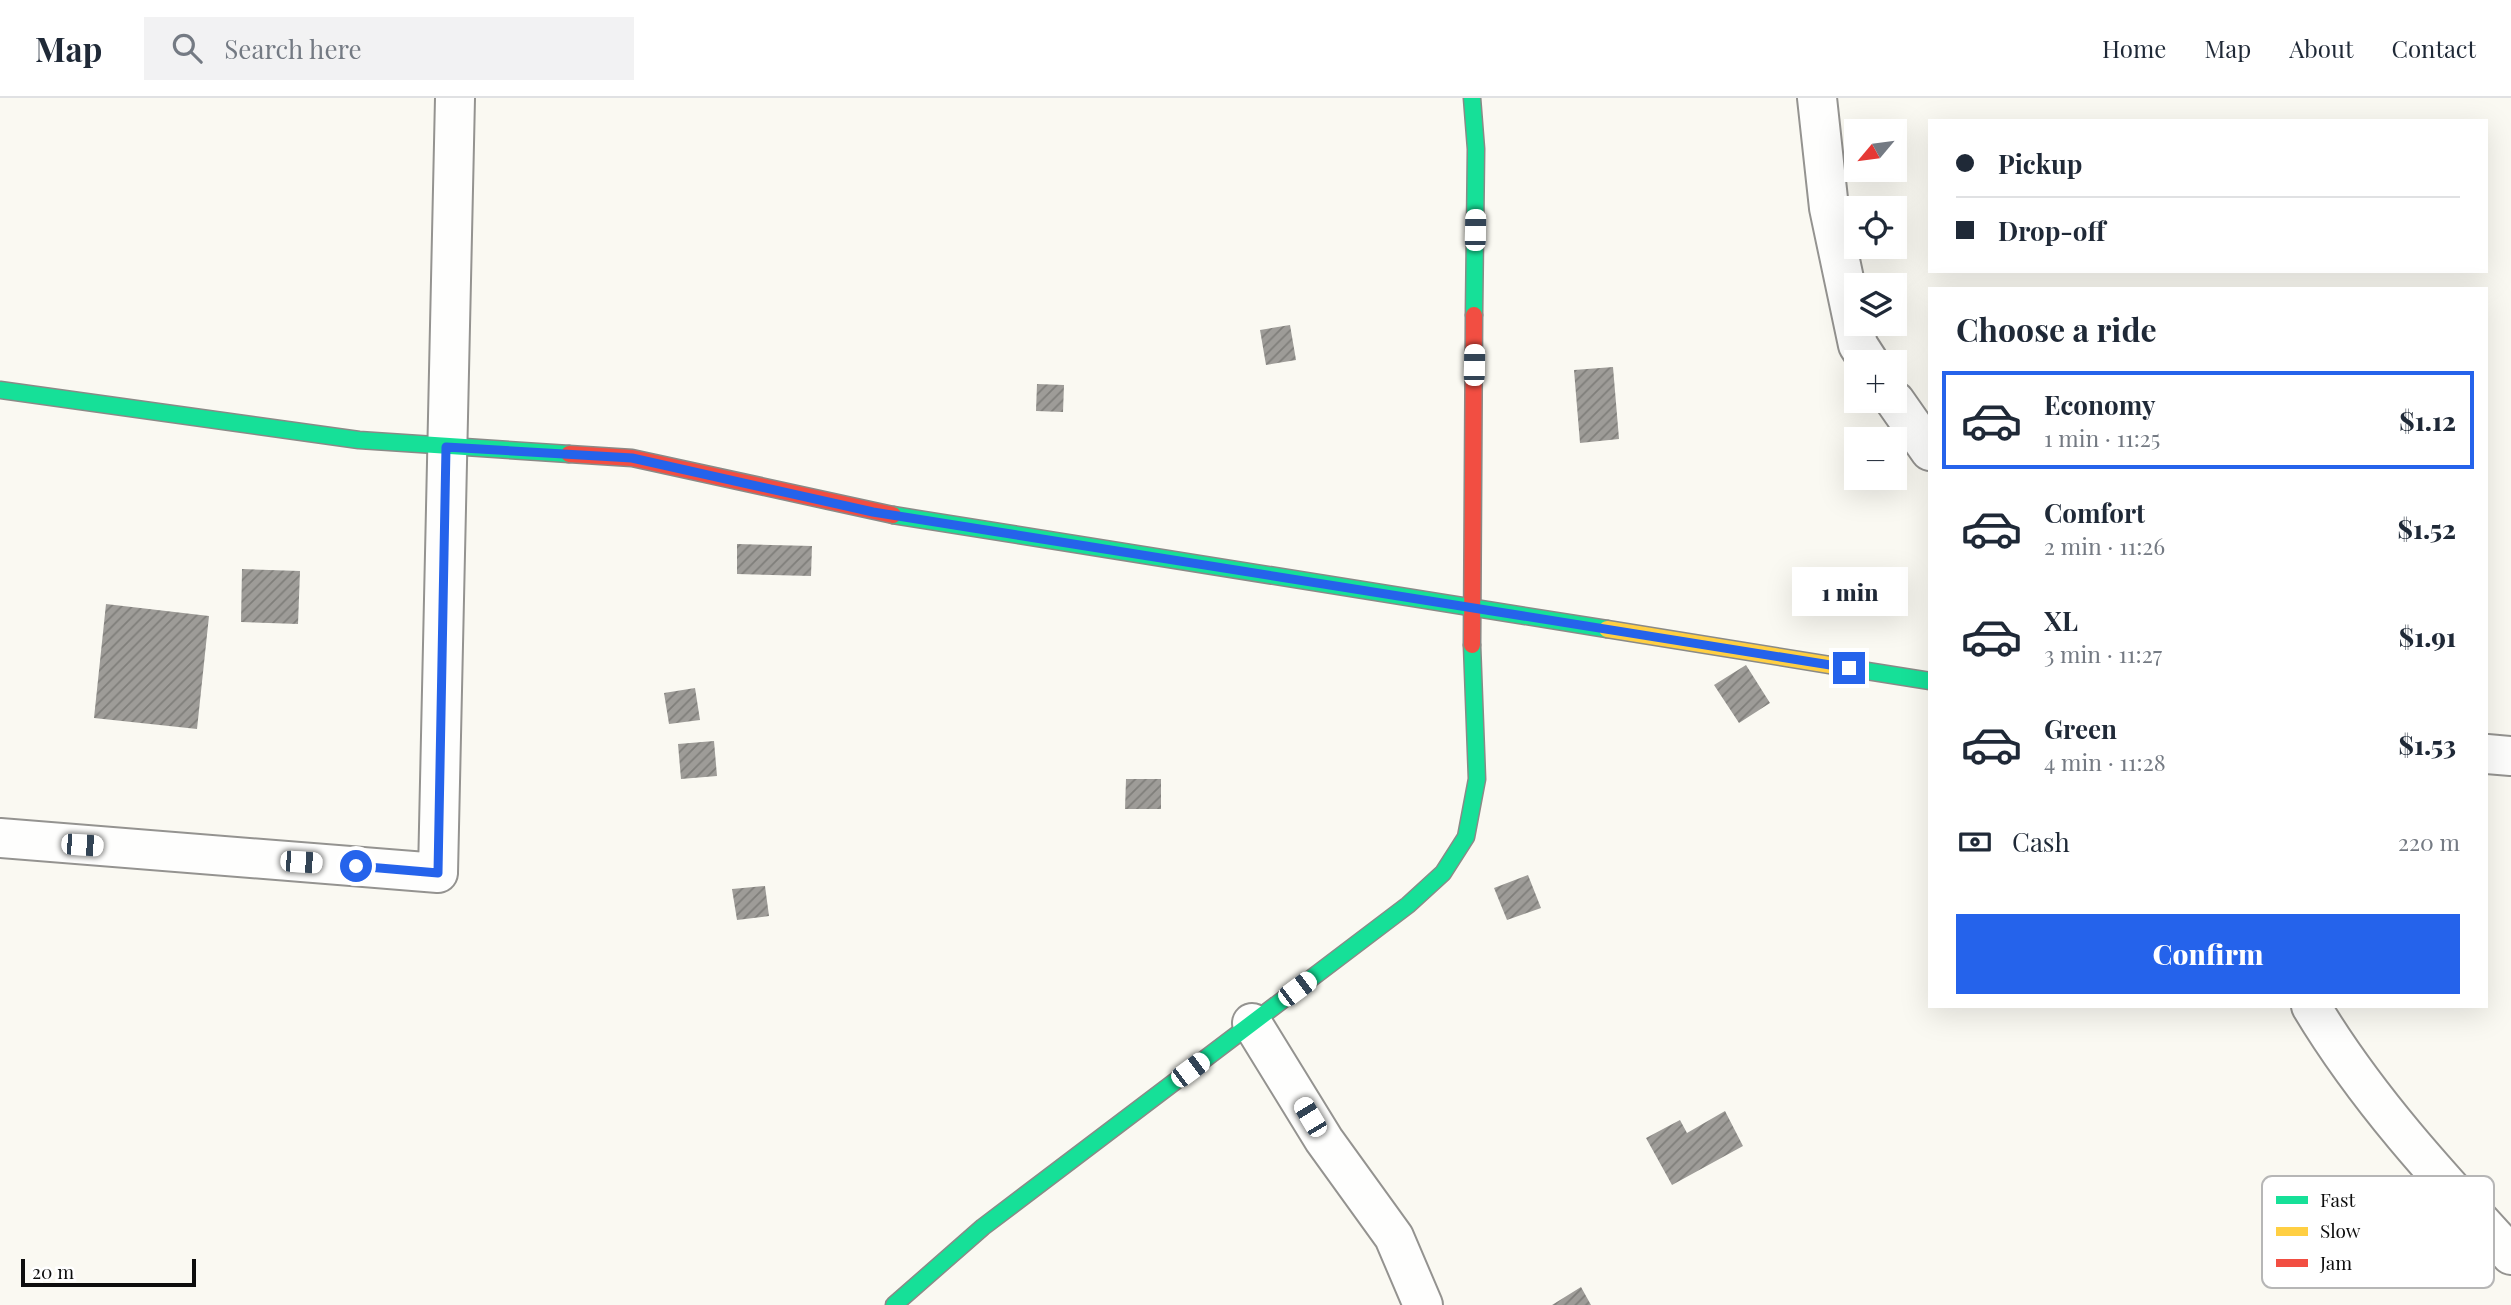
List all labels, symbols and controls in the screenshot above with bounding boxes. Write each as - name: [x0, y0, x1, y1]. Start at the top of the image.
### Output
- search box: [144, 17, 634, 80]
- text: Map: [35, 26, 102, 70]
- icon: search: [168, 29, 206, 67]
- text: Search here: [224, 31, 362, 66]
- text: Home: [2102, 32, 2166, 64]
- text: Map: [2204, 32, 2251, 64]
- text: About: [2289, 32, 2353, 64]
- text: Contact: [2391, 32, 2476, 64]
- north arrow: [1844, 119, 1908, 182]
- map controls: [1844, 119, 1907, 490]
- text: Pickup: [1998, 146, 2082, 181]
- button: locate: [1844, 196, 1907, 259]
- car: [1465, 209, 1486, 251]
- text: Drop-off: [1998, 213, 2105, 248]
- button: layers: [1844, 273, 1907, 336]
- text: Choose a ride: [1956, 307, 2157, 350]
- car: [1464, 344, 1485, 386]
- button: +: [1844, 350, 1907, 413]
- text: Economy: [2044, 387, 2155, 422]
- icon: car: [1960, 389, 2023, 452]
- text: $1.12: [2399, 403, 2456, 438]
- text: 1 min · 11:25: [2044, 422, 2160, 453]
- button: −: [1844, 427, 1907, 490]
- text: Comfort: [2044, 495, 2145, 530]
- icon: car: [1960, 497, 2023, 560]
- text: $1.52: [2398, 511, 2456, 546]
- text: 2 min · 11:26: [2044, 530, 2165, 561]
- callout: 1 min: [1791, 566, 1907, 616]
- text: 1 min: [1822, 576, 1878, 607]
- text: XL: [2044, 603, 2078, 638]
- icon: car: [1960, 605, 2023, 668]
- text: $1.91: [2399, 619, 2456, 654]
- text: 3 min · 11:27: [2044, 638, 2162, 669]
- route end: [1833, 652, 1865, 684]
- text: Green: [2044, 711, 2117, 746]
- icon: car: [1960, 713, 2023, 776]
- text: $1.53: [2399, 727, 2456, 762]
- text: 4 min · 11:28: [2044, 746, 2166, 777]
- icon: cash: [1956, 823, 1994, 861]
- text: Cash: [2012, 824, 2070, 859]
- text: 220 m: [2398, 826, 2460, 857]
- car: [61, 833, 104, 857]
- car: [280, 850, 323, 874]
- route start: [340, 850, 372, 882]
- button: Confirm: [1956, 914, 2460, 994]
- car: [1274, 968, 1321, 1010]
- car: [1167, 1049, 1214, 1091]
- car: [1291, 1094, 1330, 1140]
- legend: [2262, 1176, 2494, 1288]
- text: Fast: [2320, 1186, 2356, 1212]
- text: Slow: [2320, 1217, 2361, 1243]
- text: Jam: [2319, 1249, 2352, 1275]
- scale bar: [21, 1256, 196, 1288]
- text: 20 m: [32, 1258, 74, 1284]

